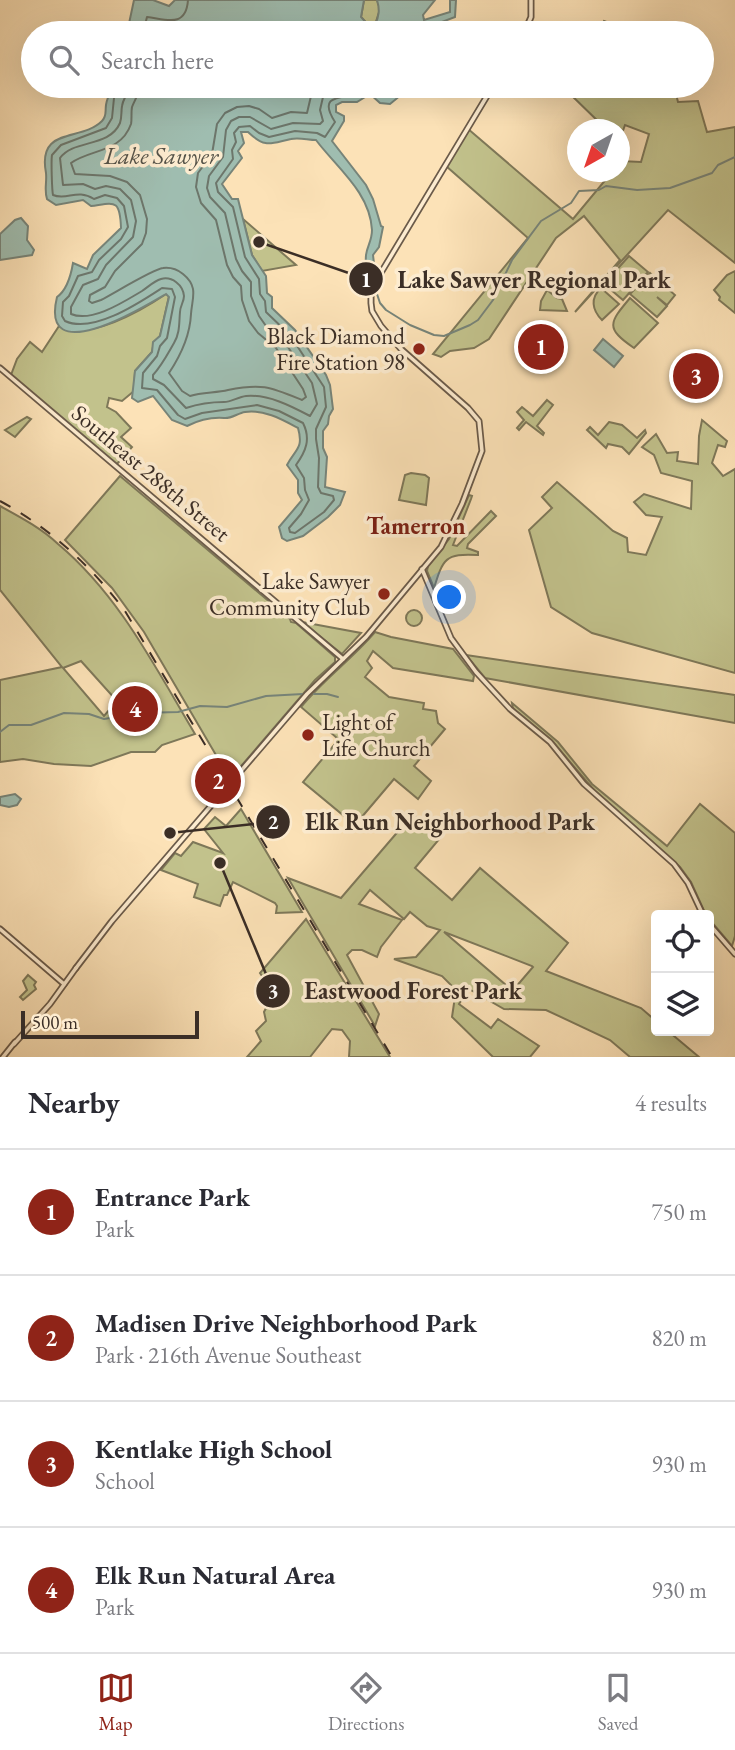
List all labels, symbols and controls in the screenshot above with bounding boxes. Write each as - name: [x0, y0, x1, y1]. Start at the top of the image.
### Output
- search box: [21, 21, 714, 98]
- icon: search: [45, 41, 83, 79]
- text: Search here: [101, 43, 214, 77]
- north arrow: [567, 119, 630, 182]
- water label: Lake Sawyer: [103, 140, 220, 171]
- callout: Lake Sawyer Regional Park: [348, 257, 684, 302]
- text: Lake Sawyer Regional Park: [397, 264, 671, 296]
- text: 1: [360, 266, 372, 293]
- place label: Black Diamond Fire Station 98: [267, 321, 405, 377]
- pin: 1: [518, 321, 564, 373]
- marker: Black Diamond Fire Station 98: [411, 341, 427, 357]
- pin: 3: [673, 350, 719, 402]
- street label: Southeast 288th Street: [66, 398, 237, 549]
- district label: Tamerron: [366, 510, 466, 541]
- place label: Lake Sawyer Community Club: [209, 566, 370, 622]
- your location: [432, 580, 466, 614]
- marker: Lake Sawyer Community Club: [376, 586, 392, 602]
- pin: 4: [112, 683, 158, 735]
- place label: Light of Life Church: [322, 707, 431, 763]
- marker: Light of Life Church: [300, 727, 316, 743]
- pin: 2: [195, 755, 241, 807]
- callout: Elk Run Neighborhood Park: [256, 799, 608, 844]
- text: Elk Run Neighborhood Park: [305, 806, 596, 838]
- text: 2: [267, 808, 279, 835]
- map controls: [651, 910, 714, 1036]
- button: locate: [651, 910, 714, 973]
- callout: Eastwood Forest Park: [255, 968, 536, 1013]
- button: layers: [651, 973, 714, 1036]
- text: Eastwood Forest Park: [304, 975, 523, 1006]
- text: 3: [267, 977, 279, 1004]
- scale bar: [21, 1008, 200, 1040]
- text: 500 m: [32, 1010, 78, 1035]
- text: Nearby: [28, 1083, 120, 1122]
- text: 4 results: [635, 1088, 707, 1118]
- text: Entrance Park: [95, 1180, 250, 1214]
- text: 1: [45, 1197, 57, 1227]
- text: 750 m: [651, 1197, 707, 1227]
- text: Park: [95, 1214, 134, 1244]
- text: Madisen Drive Neighborhood Park: [95, 1306, 477, 1340]
- text: 2: [45, 1323, 57, 1353]
- text: 820 m: [651, 1323, 707, 1353]
- text: Park · 216th Avenue Southeast: [95, 1340, 361, 1370]
- text: Kentlake High School: [95, 1432, 332, 1466]
- text: 3: [45, 1449, 57, 1479]
- text: 930 m: [651, 1449, 707, 1479]
- text: School: [95, 1466, 155, 1496]
- text: Elk Run Natural Area: [95, 1558, 335, 1592]
- text: 4: [45, 1575, 57, 1605]
- text: 930 m: [651, 1575, 707, 1605]
- text: Park: [95, 1592, 134, 1622]
- tab: Map: [97, 1669, 135, 1736]
- tab: Directions: [328, 1669, 404, 1736]
- tab: Saved: [598, 1669, 638, 1736]

